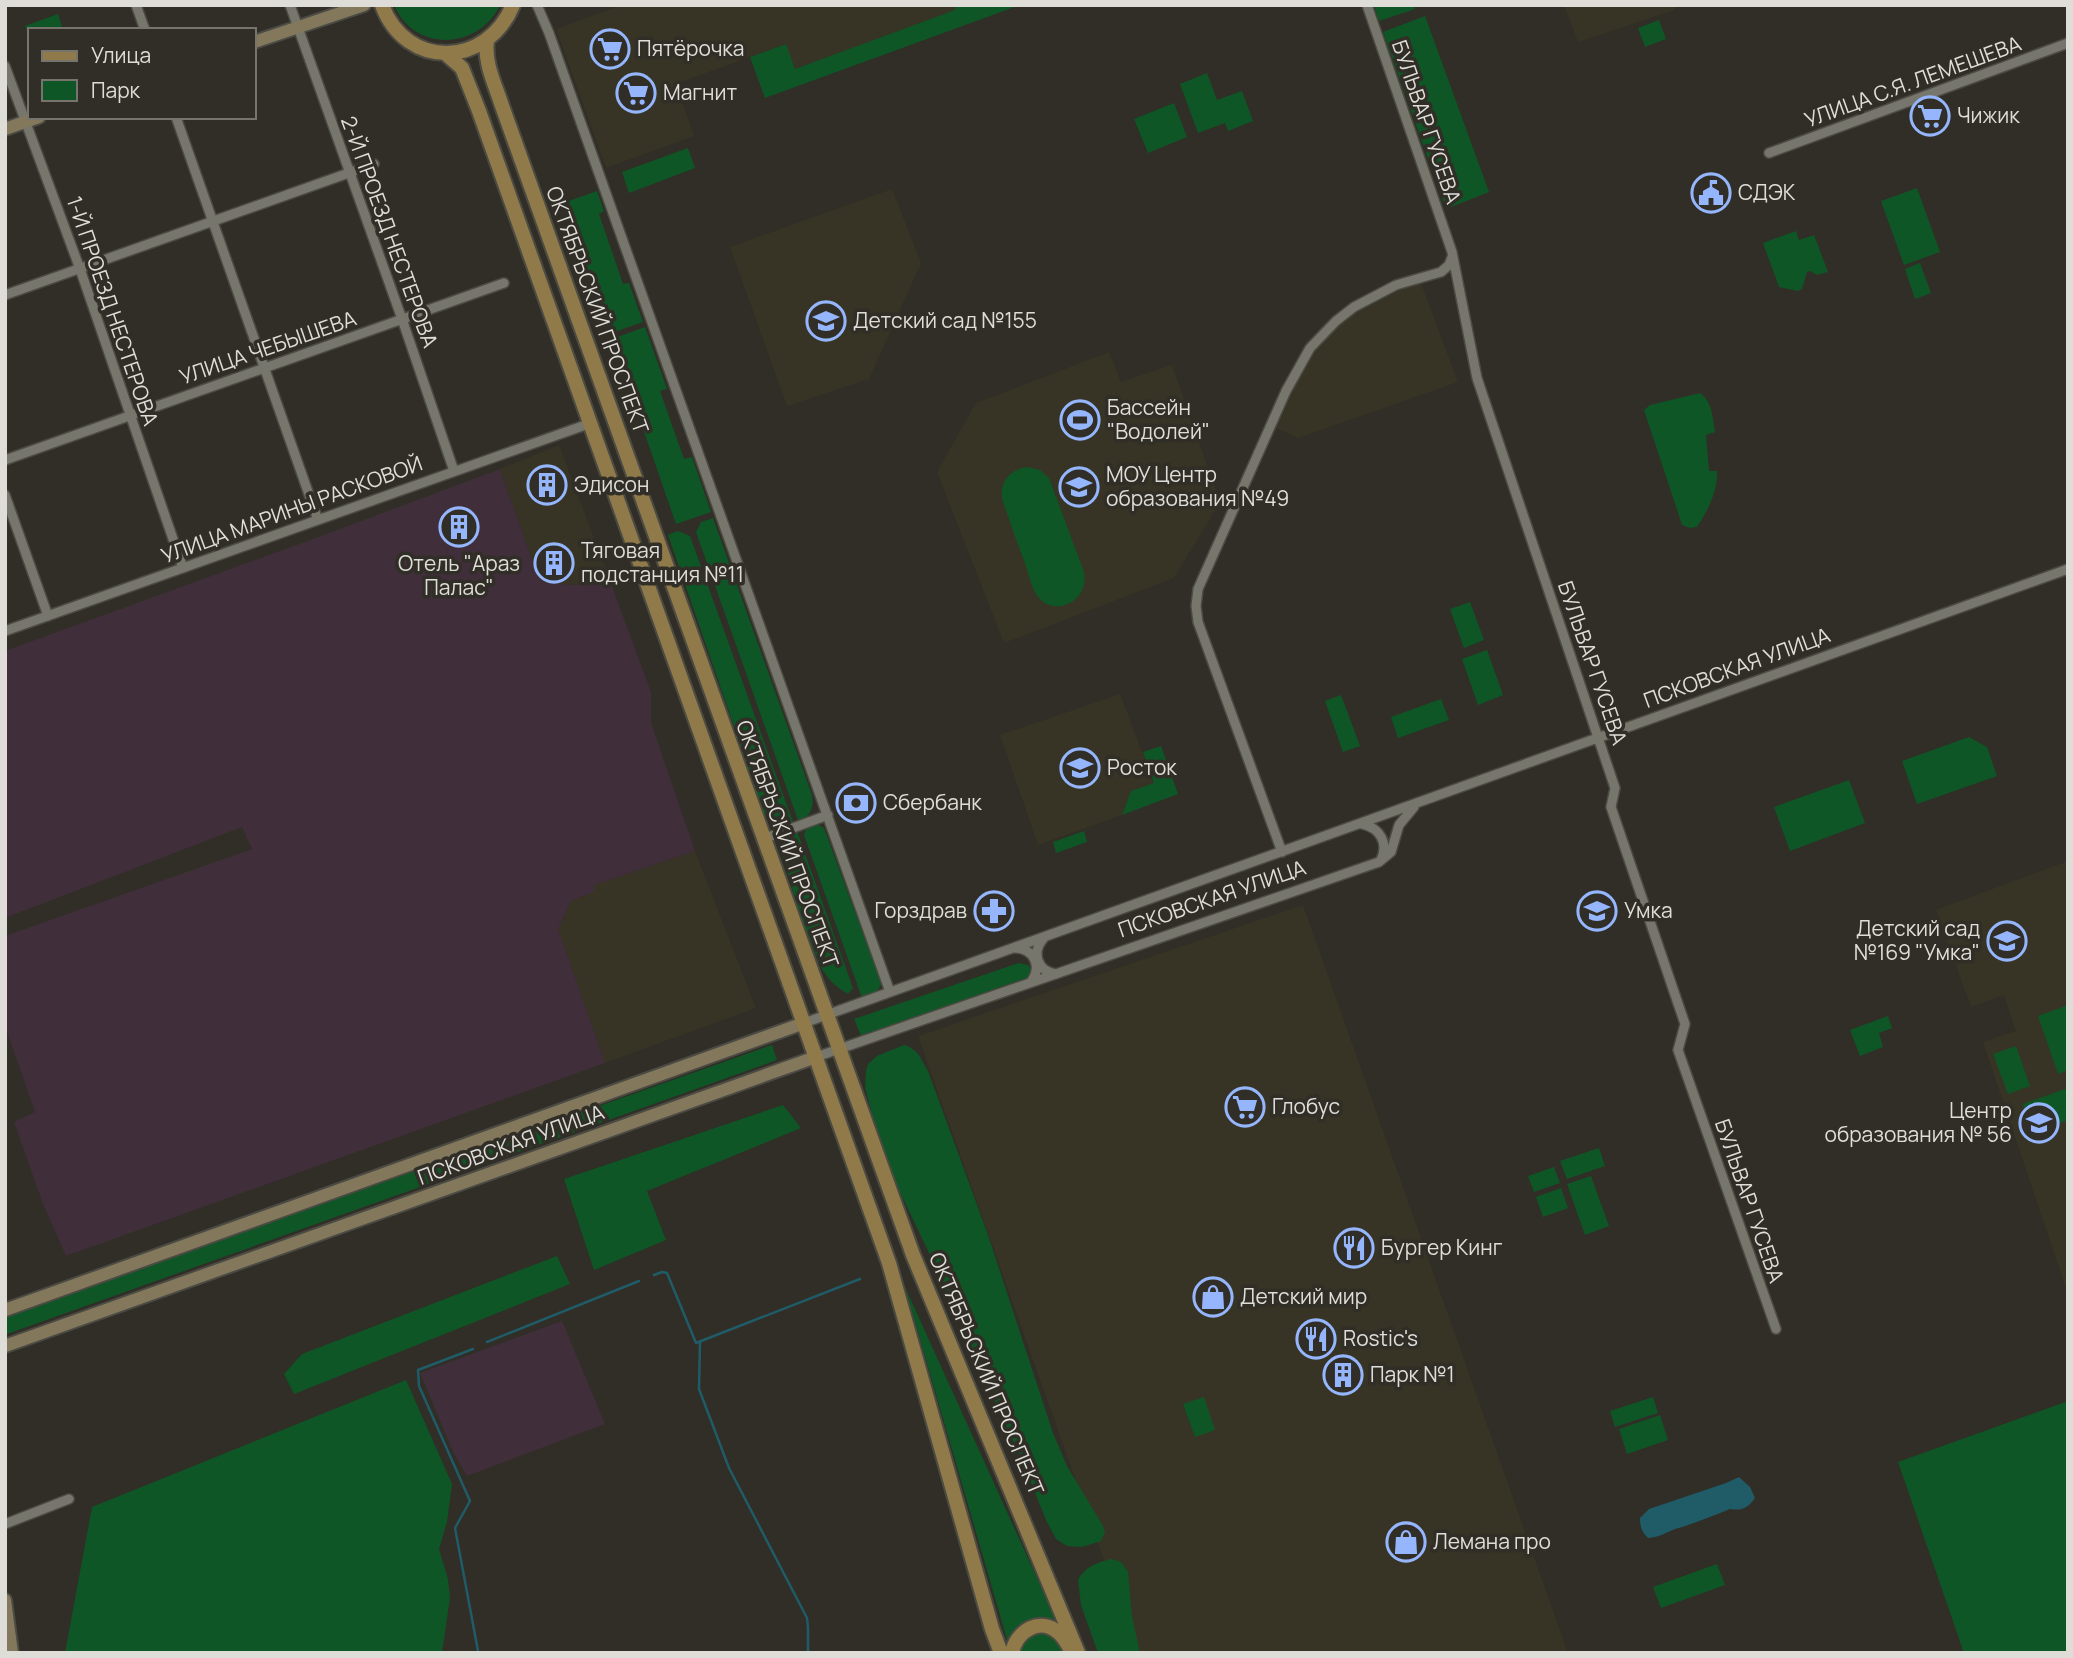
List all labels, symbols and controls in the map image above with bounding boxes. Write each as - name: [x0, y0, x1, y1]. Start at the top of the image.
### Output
- legend: [28, 28, 256, 119]
- supermarket icon: Пятёрочка: [589, 28, 631, 70]
- street label: УЛИЦА С.Я. ЛЕМЕШЕВА: [1800, 29, 2025, 133]
- place label: Пятёрочка: [637, 34, 744, 62]
- street label: БУЛЬВАР ГУСЕВА: [1386, 36, 1468, 207]
- text: Улица: [91, 41, 151, 69]
- supermarket icon: Магнит: [615, 72, 657, 114]
- text: Парк: [91, 76, 141, 104]
- place label: Магнит: [663, 78, 737, 106]
- supermarket icon: Чижик: [1909, 95, 1951, 137]
- place label: Чижик: [1957, 101, 2020, 129]
- street label: 2-Й ПРОЕЗД НЕСТЕРОВА: [335, 112, 445, 351]
- public building icon: СДЭК: [1690, 172, 1732, 214]
- place label: СДЭК: [1738, 178, 1796, 206]
- street label: ОКТЯБРЬСКИЙ ПРОСПЕКТ: [540, 182, 656, 438]
- street label: 1-Й ПРОЕЗД НЕСТЕРОВА: [61, 192, 165, 429]
- school or university icon: Детский сад №155: [805, 300, 847, 342]
- street label: УЛИЦА ЧЕБЫШЕВА: [176, 304, 360, 390]
- place label: Детский сад №155: [853, 306, 1037, 334]
- place label: Бассейн "Водолей": [1107, 393, 1210, 445]
- sports icon: Бассейн "Водолей": [1059, 399, 1101, 441]
- street label: УЛИЦА МАРИНЫ РАСКОВОЙ: [157, 449, 426, 569]
- place label: МОУ Центр образования №49: [1106, 460, 1289, 512]
- building icon: Эдисон: [526, 464, 568, 506]
- school or university icon: МОУ Центр образования №49: [1058, 466, 1100, 508]
- place label: Эдисон: [574, 470, 649, 498]
- building icon: Отель "Араз Палас": [438, 506, 480, 548]
- place label: Тяговая подстанция №11: [581, 536, 744, 588]
- building icon: Тяговая подстанция №11: [533, 542, 575, 584]
- place label: Отель "Араз Палас": [398, 549, 520, 601]
- street label: БУЛЬВАР ГУСЕВА: [1552, 577, 1634, 748]
- street label: ПСКОВСКАЯ УЛИЦА: [1639, 620, 1834, 714]
- street label: ОКТЯБРЬСКИЙ ПРОСПЕКТ: [730, 716, 846, 972]
- school or university icon: Росток: [1059, 747, 1101, 789]
- place label: Росток: [1107, 753, 1177, 781]
- bank icon: Сбербанк: [835, 782, 877, 824]
- place label: Сбербанк: [883, 788, 982, 816]
- street label: ПСКОВСКАЯ УЛИЦА: [1114, 853, 1309, 943]
- pharmacy icon: Горздрав: [973, 890, 1015, 932]
- school or university icon: Умка: [1576, 890, 1618, 932]
- place label: Горздрав: [875, 896, 967, 924]
- place label: Умка: [1624, 896, 1673, 924]
- place label: Детский сад №169 "Умка": [1854, 914, 1980, 966]
- school or university icon: Детский сад №169 "Умка": [1986, 920, 2028, 962]
- supermarket icon: Глобус: [1224, 1086, 1266, 1128]
- place label: Глобус: [1272, 1092, 1340, 1120]
- place label: Центр образования № 56: [1825, 1096, 2012, 1148]
- street label: ПСКОВСКАЯ УЛИЦА: [413, 1097, 608, 1191]
- school or university icon: Центр образования № 56: [2018, 1102, 2060, 1144]
- street label: БУЛЬВАР ГУСЕВА: [1709, 1115, 1791, 1286]
- restaurant icon: Бургер Кинг: [1333, 1227, 1375, 1269]
- place label: Бургер Кинг: [1381, 1233, 1503, 1261]
- street label: ОКТЯБРЬСКИЙ ПРОСПЕКТ: [923, 1248, 1051, 1500]
- shop icon: Детский мир: [1192, 1276, 1234, 1318]
- place label: Детский мир: [1240, 1282, 1367, 1310]
- restaurant icon: Rostic's: [1295, 1318, 1337, 1360]
- place label: Rostic's: [1343, 1324, 1418, 1352]
- building icon: Парк №1: [1322, 1354, 1364, 1396]
- place label: Парк №1: [1370, 1360, 1455, 1388]
- shop icon: Лемана про: [1385, 1521, 1427, 1563]
- place label: Лемана про: [1433, 1527, 1551, 1555]

